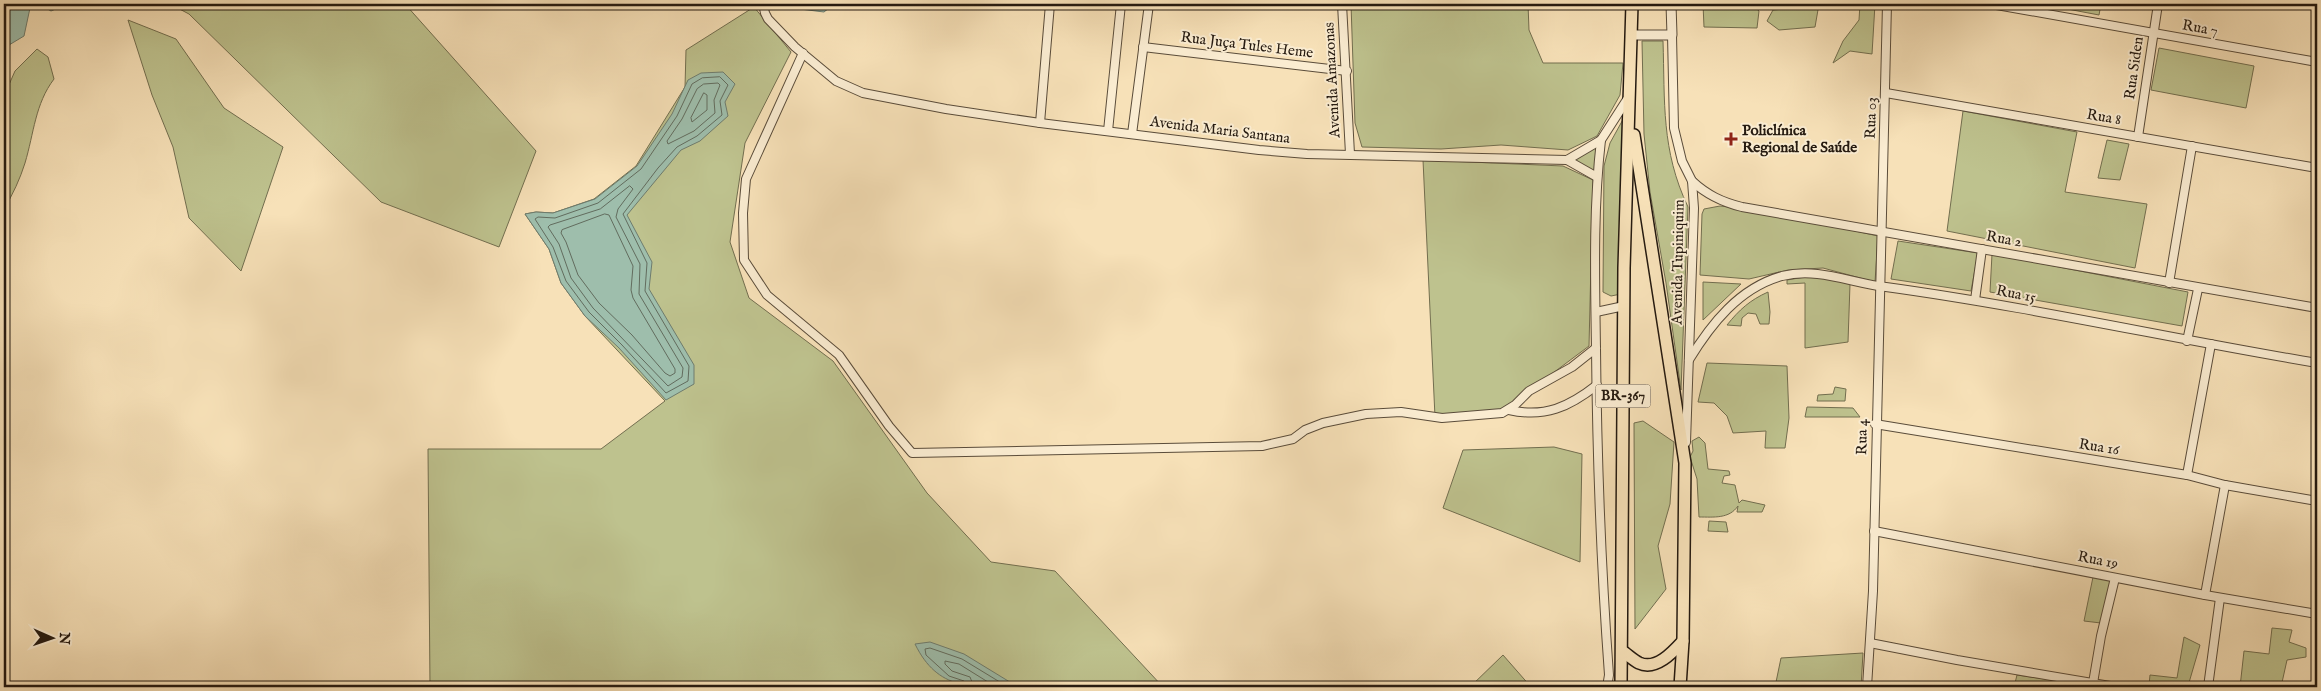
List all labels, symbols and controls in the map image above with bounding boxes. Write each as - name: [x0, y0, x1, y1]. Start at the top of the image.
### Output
- street label: Rua 7: [2181, 16, 2219, 40]
- street label: Avenida Amazonas: [1319, 22, 1345, 139]
- street label: Rua Juça Tules Heme: [1180, 27, 1314, 63]
- street label: Rua Siden: [2120, 35, 2148, 101]
- street label: Rua 03: [1861, 97, 1881, 139]
- street label: Rua 8: [2085, 105, 2123, 129]
- street label: Avenida Maria Santana: [1148, 112, 1292, 148]
- place label: Policlínica Regional de Saúde: [1742, 121, 1857, 157]
- marker: Policlínica Regional de Saúde: [1724, 132, 1738, 146]
- street label: Avenida Tupiniquim: [1667, 199, 1689, 326]
- street label: Rua 2: [1985, 227, 2023, 251]
- street label: Rua 15: [1995, 281, 2038, 307]
- road number: BR-367: [1596, 384, 1650, 408]
- street label: Rua 4: [1852, 418, 1872, 455]
- street label: Rua 16: [2077, 434, 2121, 460]
- street label: Rua 19: [2076, 547, 2120, 573]
- north arrow: [28, 614, 78, 664]
- text: N: [55, 631, 73, 645]

